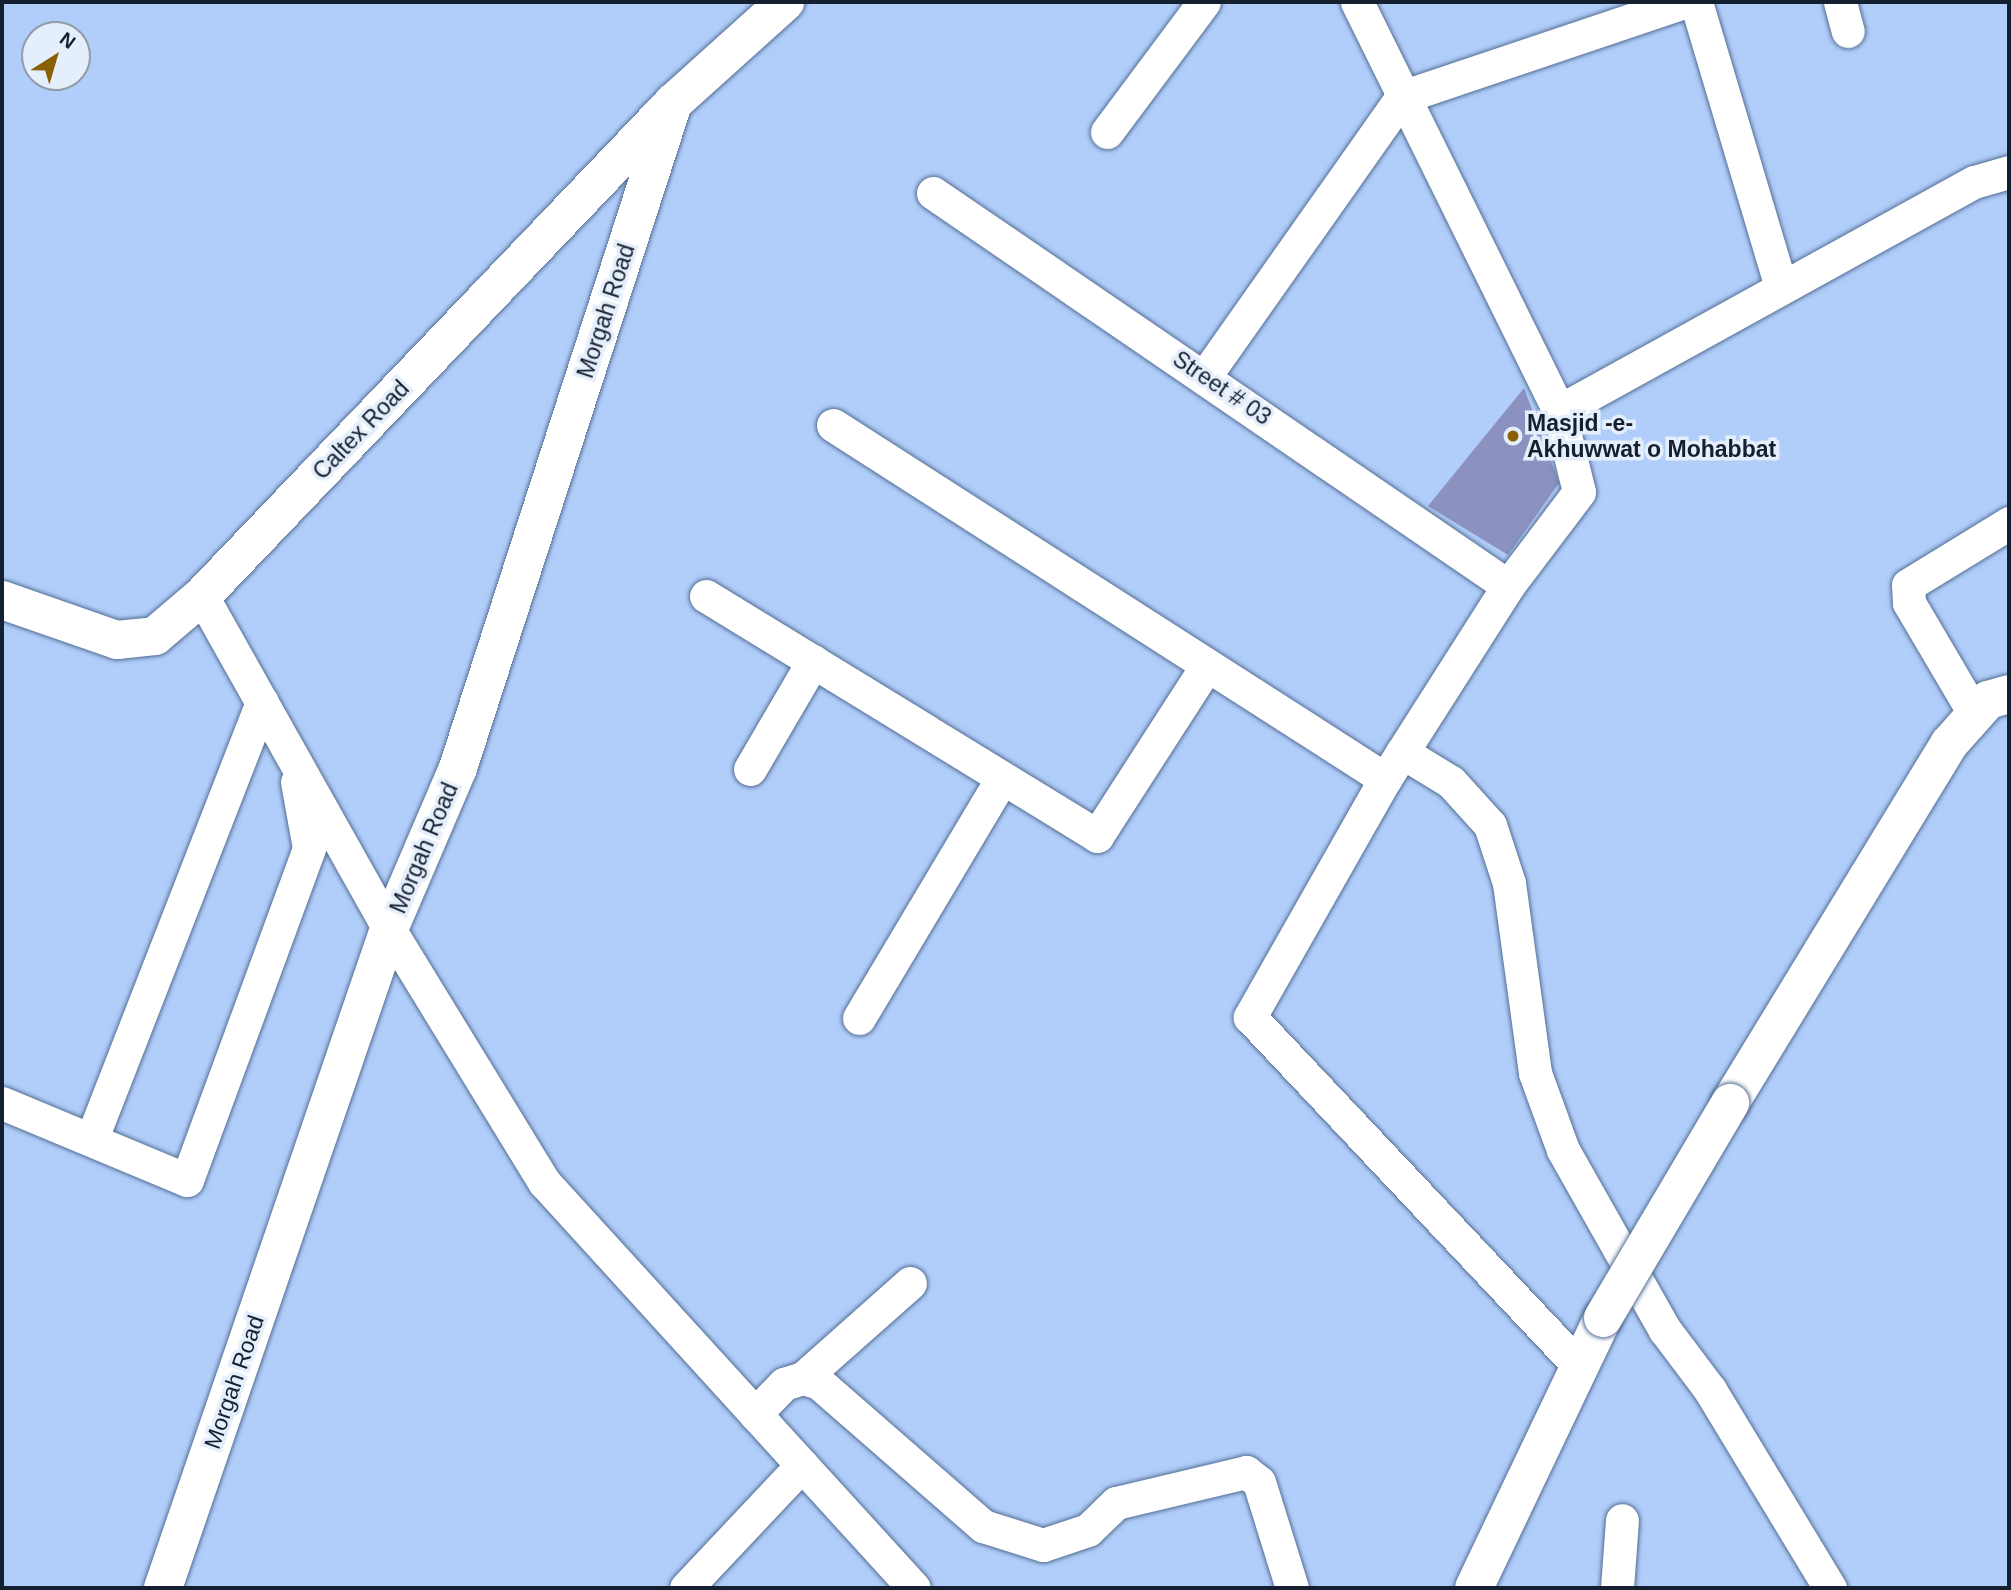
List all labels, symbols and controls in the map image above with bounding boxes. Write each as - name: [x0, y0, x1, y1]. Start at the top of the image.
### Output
- north arrow: [21, 21, 91, 91]
- text: N: [56, 28, 80, 53]
- street label: Morgah Road: [571, 240, 641, 382]
- street label: Street # 03: [1168, 345, 1276, 431]
- street label: Caltex Road: [307, 375, 415, 485]
- place label: Masjid -e- Akhuwwat o Mohabbat: [1527, 409, 1776, 463]
- marker: Masjid -e- Akhuwwat o Mohabbat: [1505, 428, 1521, 444]
- street label: Morgah Road: [384, 778, 464, 918]
- street label: Morgah Road: [198, 1312, 270, 1452]

